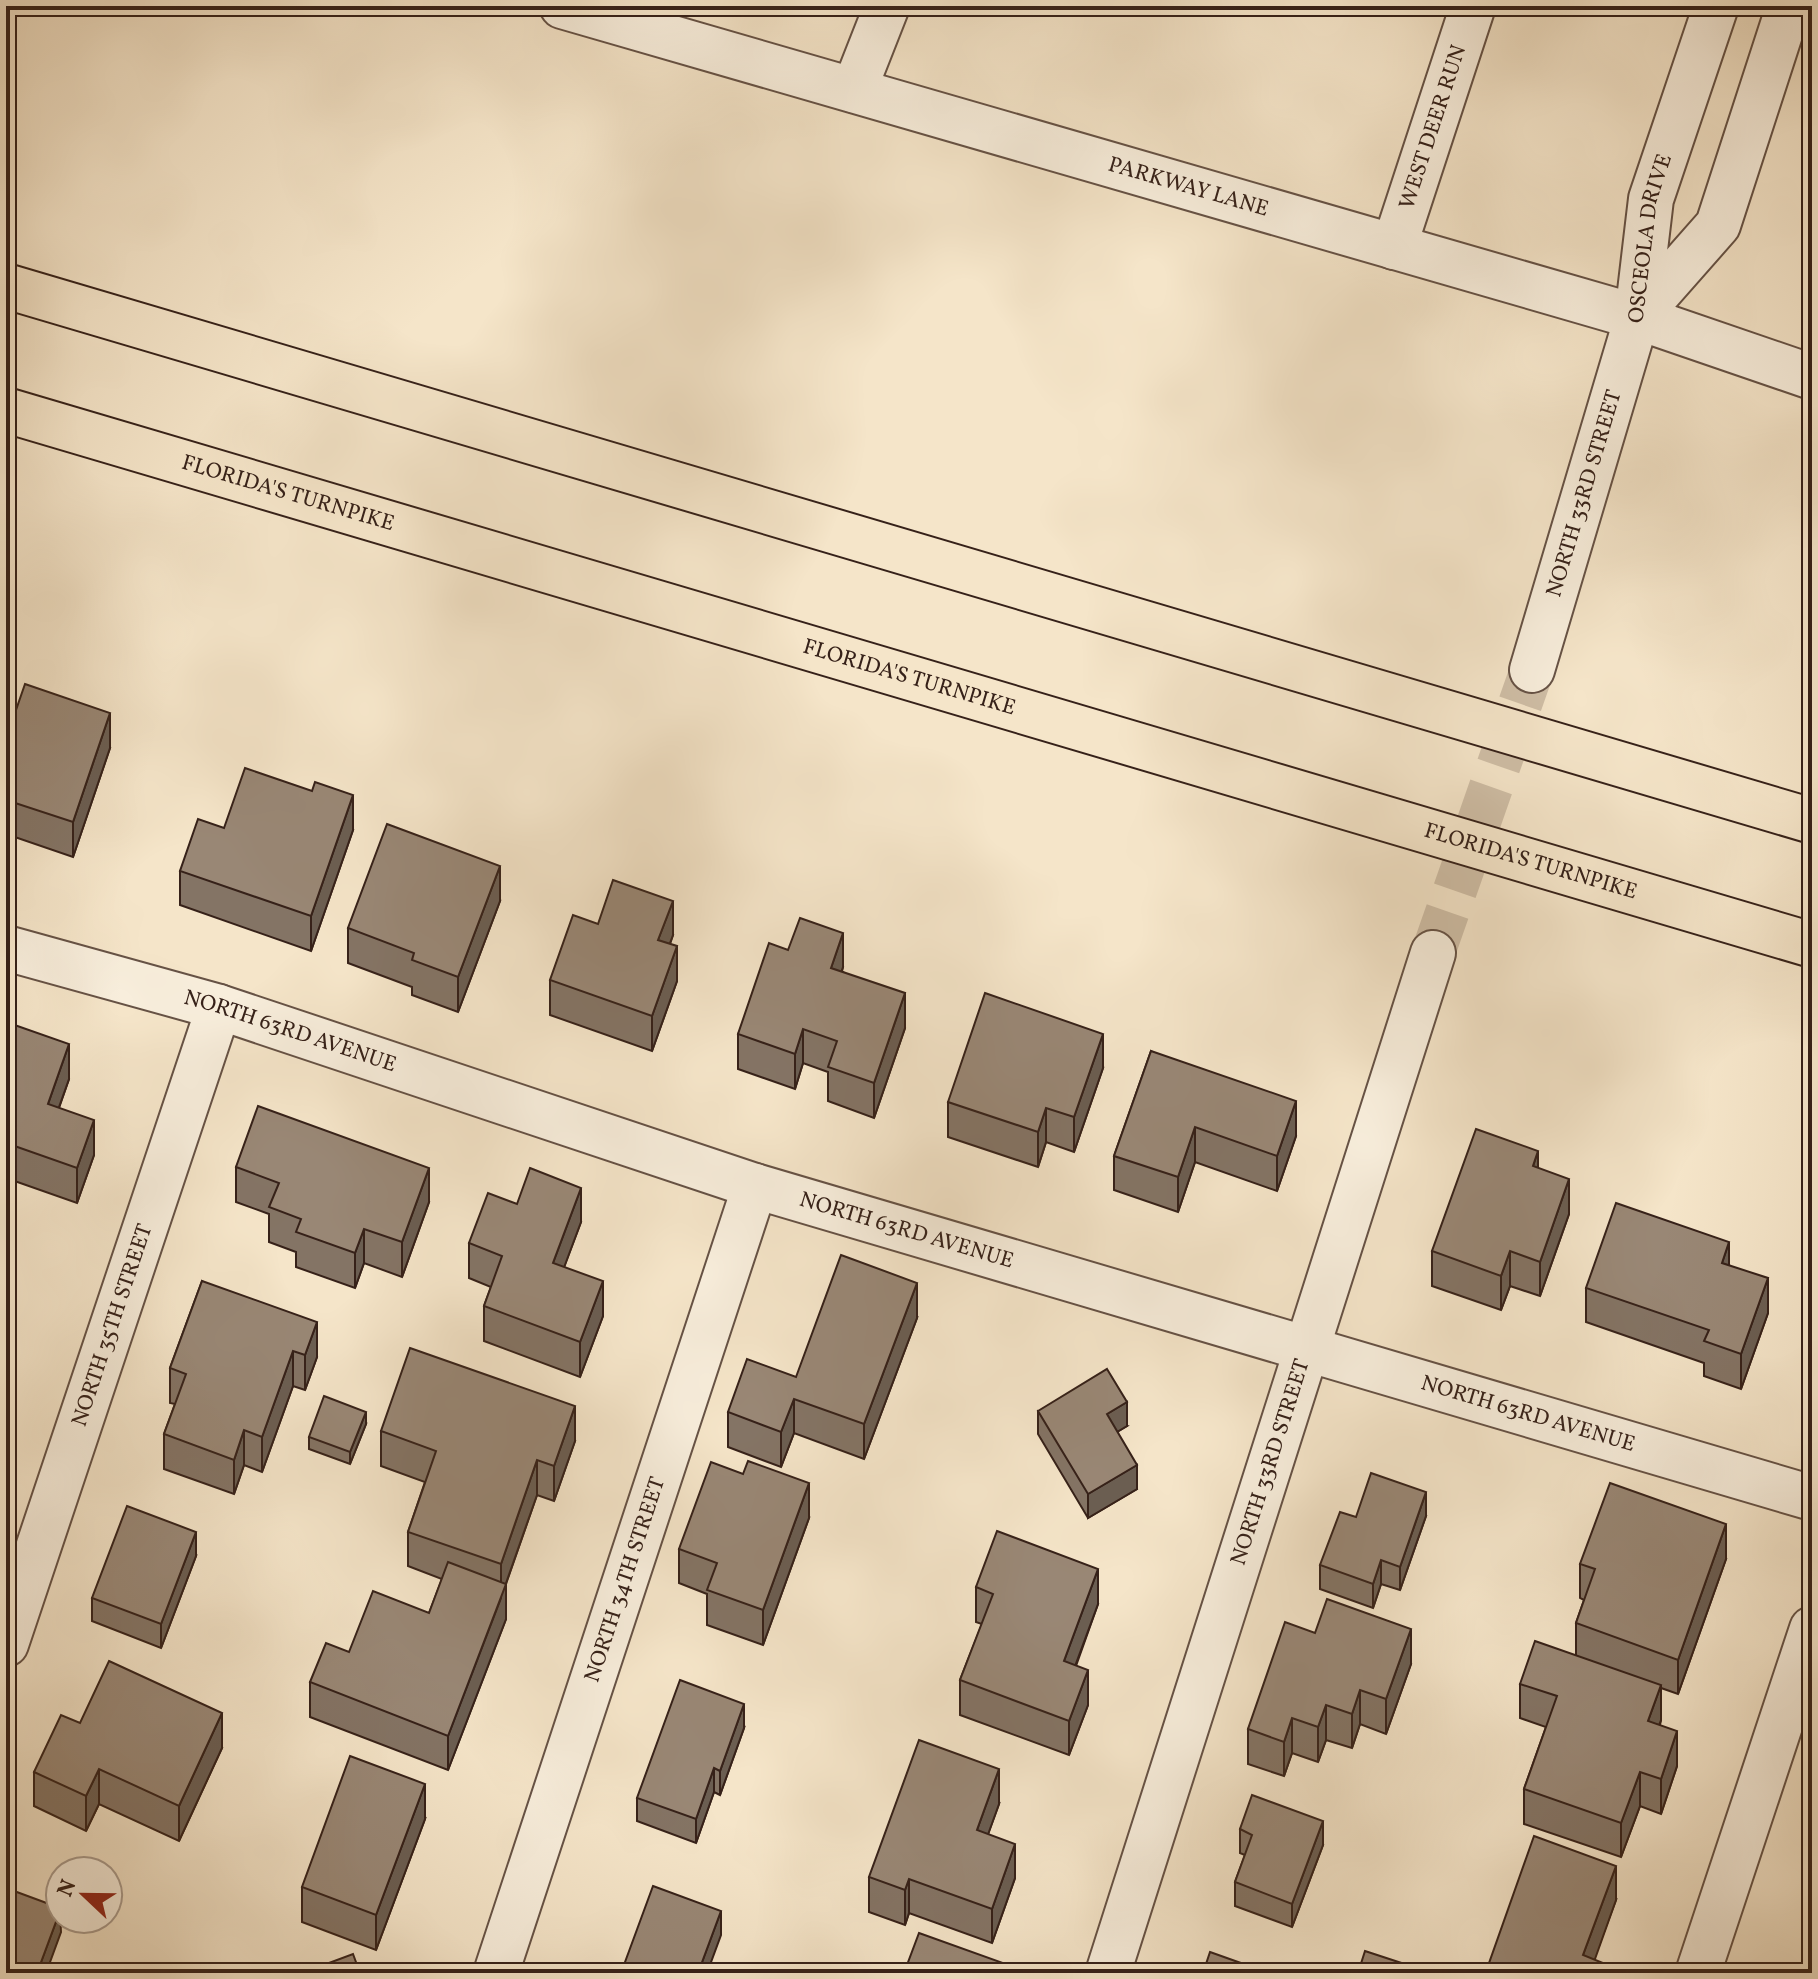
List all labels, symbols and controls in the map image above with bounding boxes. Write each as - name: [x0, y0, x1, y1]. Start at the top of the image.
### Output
- street label: WEST DEER RUN: [1392, 41, 1475, 214]
- street label: PARKWAY LANE: [1104, 149, 1272, 225]
- street label: OSCEOLA DRIVE: [1621, 150, 1681, 325]
- street label: NORTH 33RD STREET: [1539, 386, 1630, 601]
- street label: FLORIDA'S TURNPIKE: [178, 447, 398, 540]
- street label: FLORIDA'S TURNPIKE: [799, 631, 1019, 724]
- street label: FLORIDA'S TURNPIKE: [1420, 815, 1641, 908]
- street label: NORTH 63RD AVENUE: [180, 982, 400, 1081]
- street label: NORTH 63RD AVENUE: [796, 1184, 1017, 1277]
- street label: NORTH 35TH STREET: [64, 1220, 161, 1431]
- street label: NORTH 33RD STREET: [1223, 1355, 1318, 1569]
- street label: NORTH 63RD AVENUE: [1417, 1368, 1639, 1460]
- street label: NORTH 34TH STREET: [577, 1473, 674, 1686]
- north arrow: [44, 1855, 124, 1935]
- text: N: [50, 1875, 85, 1902]

